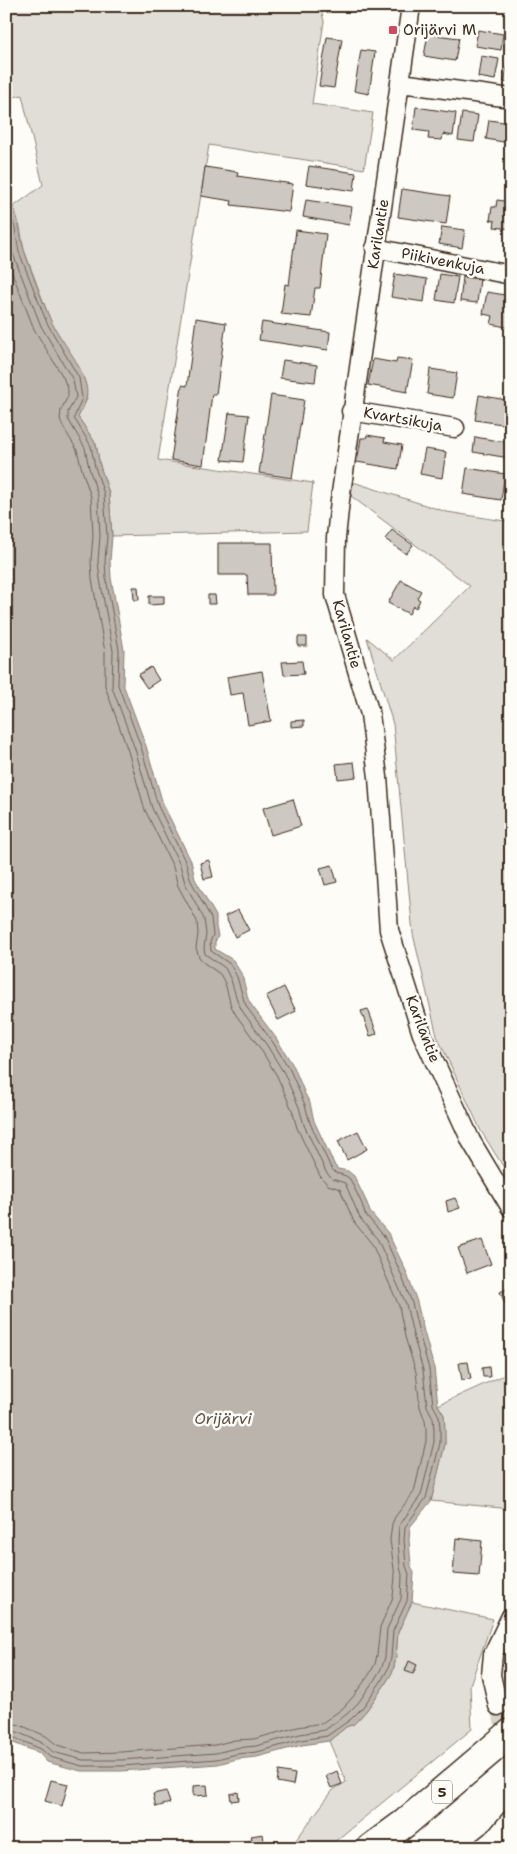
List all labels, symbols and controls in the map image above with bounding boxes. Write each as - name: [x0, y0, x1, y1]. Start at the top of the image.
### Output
- place label: Orijärvi M: [403, 20, 476, 40]
- marker: Orijärvi M: [387, 24, 399, 36]
- street label: Karilantie: [363, 198, 393, 270]
- street label: Piikivenkuja: [400, 243, 487, 279]
- street label: Kvartsikuja: [362, 402, 445, 436]
- street label: Karilantie: [328, 597, 366, 671]
- street label: Karilantie: [401, 992, 445, 1066]
- water label: Orijärvi: [194, 1408, 252, 1429]
- road number: 5: [432, 1780, 452, 1804]

